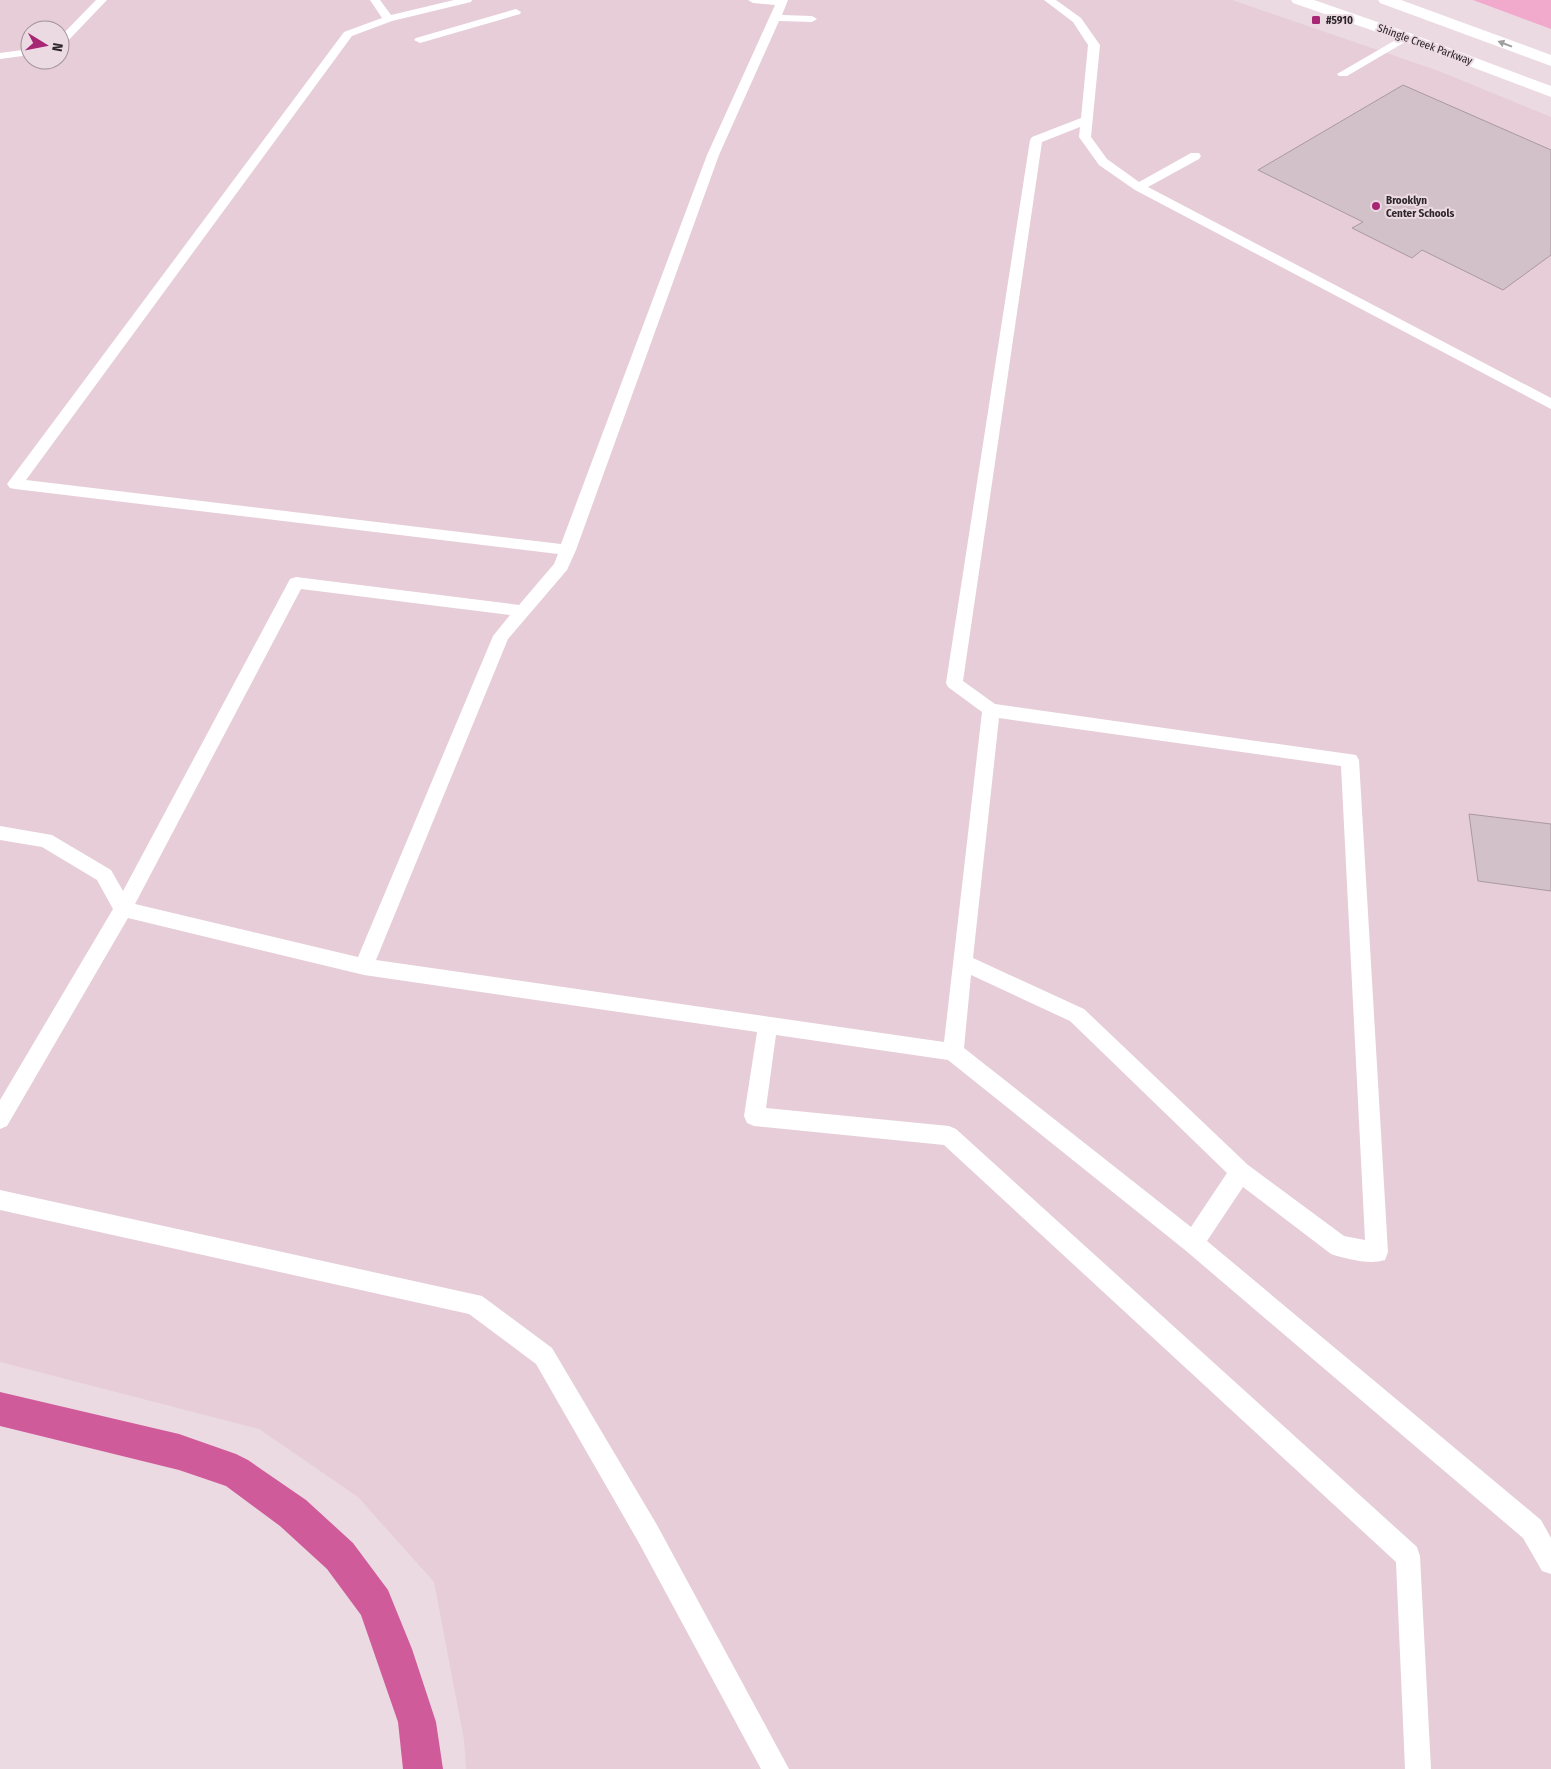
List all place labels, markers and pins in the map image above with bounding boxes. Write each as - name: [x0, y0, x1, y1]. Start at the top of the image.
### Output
- marker: #5910: [1310, 14, 1322, 26]
- place label: #5910: [1326, 14, 1353, 27]
- place label: Brooklyn Center Schools: [1386, 194, 1454, 220]
- marker: Brooklyn Center Schools: [1370, 200, 1382, 212]

